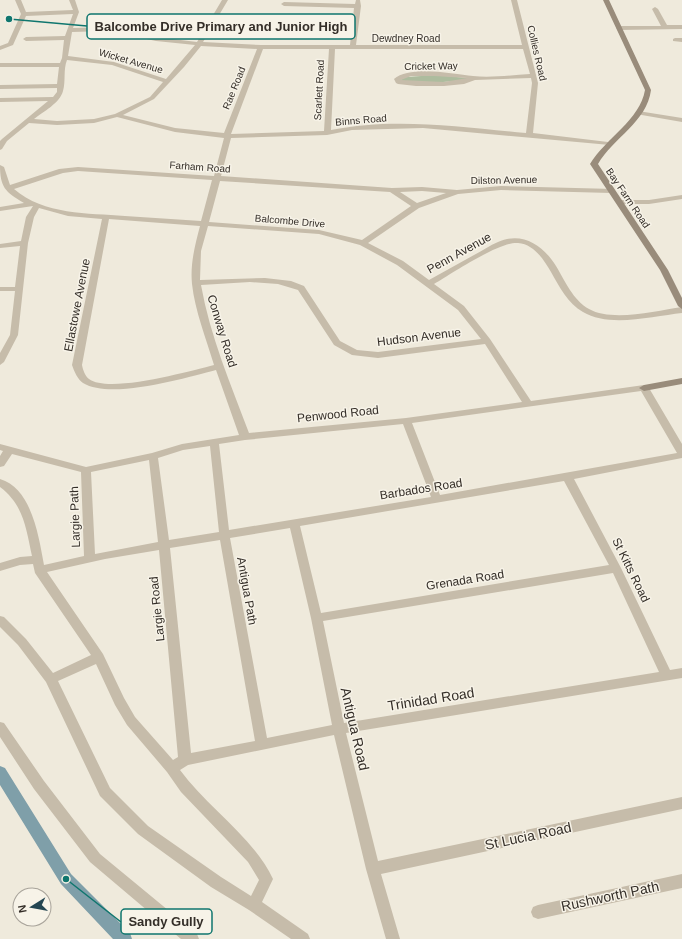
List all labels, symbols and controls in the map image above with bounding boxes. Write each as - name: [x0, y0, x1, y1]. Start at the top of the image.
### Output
- callout: Balcombe Drive Primary and Junior High: [87, 14, 355, 39]
- text: Balcombe Drive Primary and Junior High: [95, 19, 347, 34]
- street label: Collies Road: [525, 24, 549, 82]
- street label: Dewdney Road: [372, 33, 440, 44]
- street label: Wicket Avenue: [98, 47, 165, 75]
- street label: Scarlett Road: [312, 59, 326, 121]
- street label: Cricket Way: [404, 60, 458, 72]
- street label: Rae Road: [220, 65, 248, 111]
- street label: Binns Road: [335, 112, 387, 128]
- street label: Farham Road: [169, 159, 231, 175]
- street label: Bay Farm Road: [604, 166, 652, 230]
- street label: Dilston Avenue: [471, 174, 538, 186]
- street label: Balcombe Drive: [254, 212, 326, 230]
- street label: Penn Avenue: [424, 229, 494, 276]
- street label: Ellastowe Avenue: [61, 257, 93, 353]
- street label: Conway Road: [204, 293, 240, 369]
- street label: Hudson Avenue: [376, 325, 462, 349]
- street label: Penwood Road: [296, 403, 380, 425]
- street label: Barbados Road: [379, 476, 463, 502]
- street label: Largie Path: [67, 486, 83, 548]
- street label: St Kitts Road: [609, 535, 653, 605]
- street label: Antigua Path: [234, 556, 260, 626]
- street label: Grenada Road: [425, 567, 505, 593]
- street label: Largie Road: [147, 576, 167, 642]
- street label: Trinidad Road: [387, 684, 475, 714]
- street label: Antigua Road: [338, 686, 372, 772]
- street label: St Lucia Road: [483, 819, 573, 853]
- street label: Rushworth Path: [560, 878, 660, 914]
- north arrow: [12, 887, 52, 927]
- text: N: [16, 904, 29, 914]
- callout: Sandy Gully: [121, 909, 212, 934]
- text: Sandy Gully: [128, 914, 204, 929]

